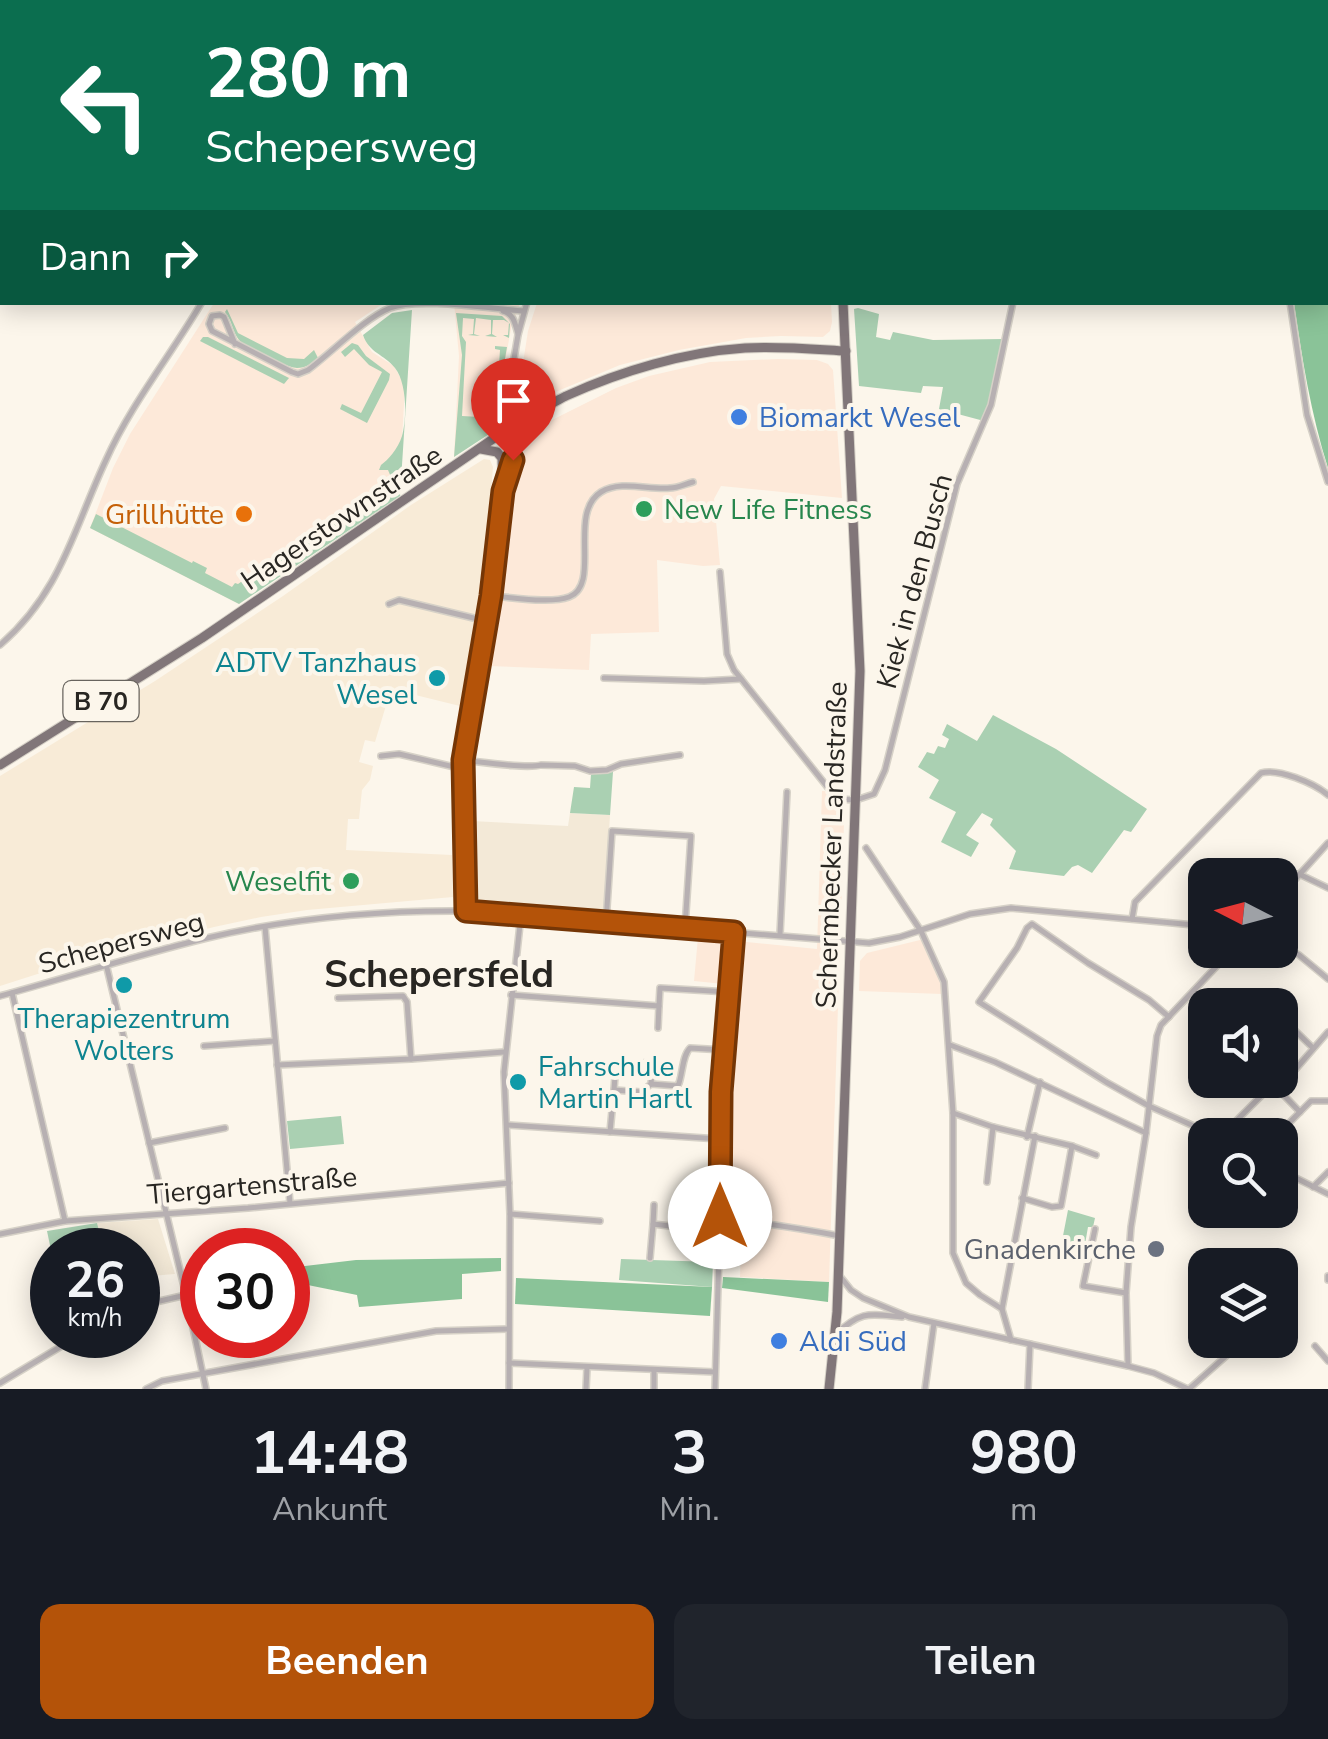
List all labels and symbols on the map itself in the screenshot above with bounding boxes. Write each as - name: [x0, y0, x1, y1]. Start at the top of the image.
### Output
- pin: [471, 358, 556, 461]
- place label: Biomarkt Wesel: [759, 399, 961, 437]
- marker: Biomarkt Wesel: [728, 406, 750, 428]
- street label: Hagerstownstraße: [233, 436, 450, 599]
- street label: Kiek in den Busch: [868, 470, 962, 693]
- place label: New Life Fitness: [664, 491, 872, 529]
- place label: Grillhütte: [105, 496, 224, 534]
- marker: New Life Fitness: [633, 498, 655, 520]
- marker: Grillhütte: [233, 503, 255, 525]
- place label: ADTV Tanzhaus Wesel: [215, 644, 418, 714]
- marker: ADTV Tanzhaus Wesel: [426, 667, 448, 689]
- road number: B 70: [64, 681, 138, 721]
- street label: Schermbecker Landstraße: [807, 681, 857, 1009]
- north arrow: [1188, 858, 1298, 968]
- place label: Weselfit: [225, 863, 331, 901]
- marker: Weselfit: [340, 870, 362, 892]
- street label: Schepersweg: [34, 903, 208, 983]
- district label: Schepersfeld: [324, 949, 554, 1000]
- marker: Therapiezentrum Wolters: [113, 974, 135, 996]
- place label: Therapiezentrum Wolters: [17, 1000, 231, 1070]
- place label: Fahrschule Martin Hartl: [538, 1048, 693, 1118]
- marker: Fahrschule Martin Hartl: [507, 1071, 529, 1093]
- street label: Tiergartenstraße: [146, 1158, 359, 1214]
- position arrow: [668, 1165, 772, 1269]
- speed limit sign: 30: [180, 1228, 310, 1358]
- place label: Gnadenkirche: [964, 1231, 1136, 1269]
- marker: Gnadenkirche: [1145, 1238, 1167, 1260]
- place label: Aldi Süd: [799, 1323, 907, 1361]
- marker: Aldi Süd: [768, 1330, 790, 1352]

